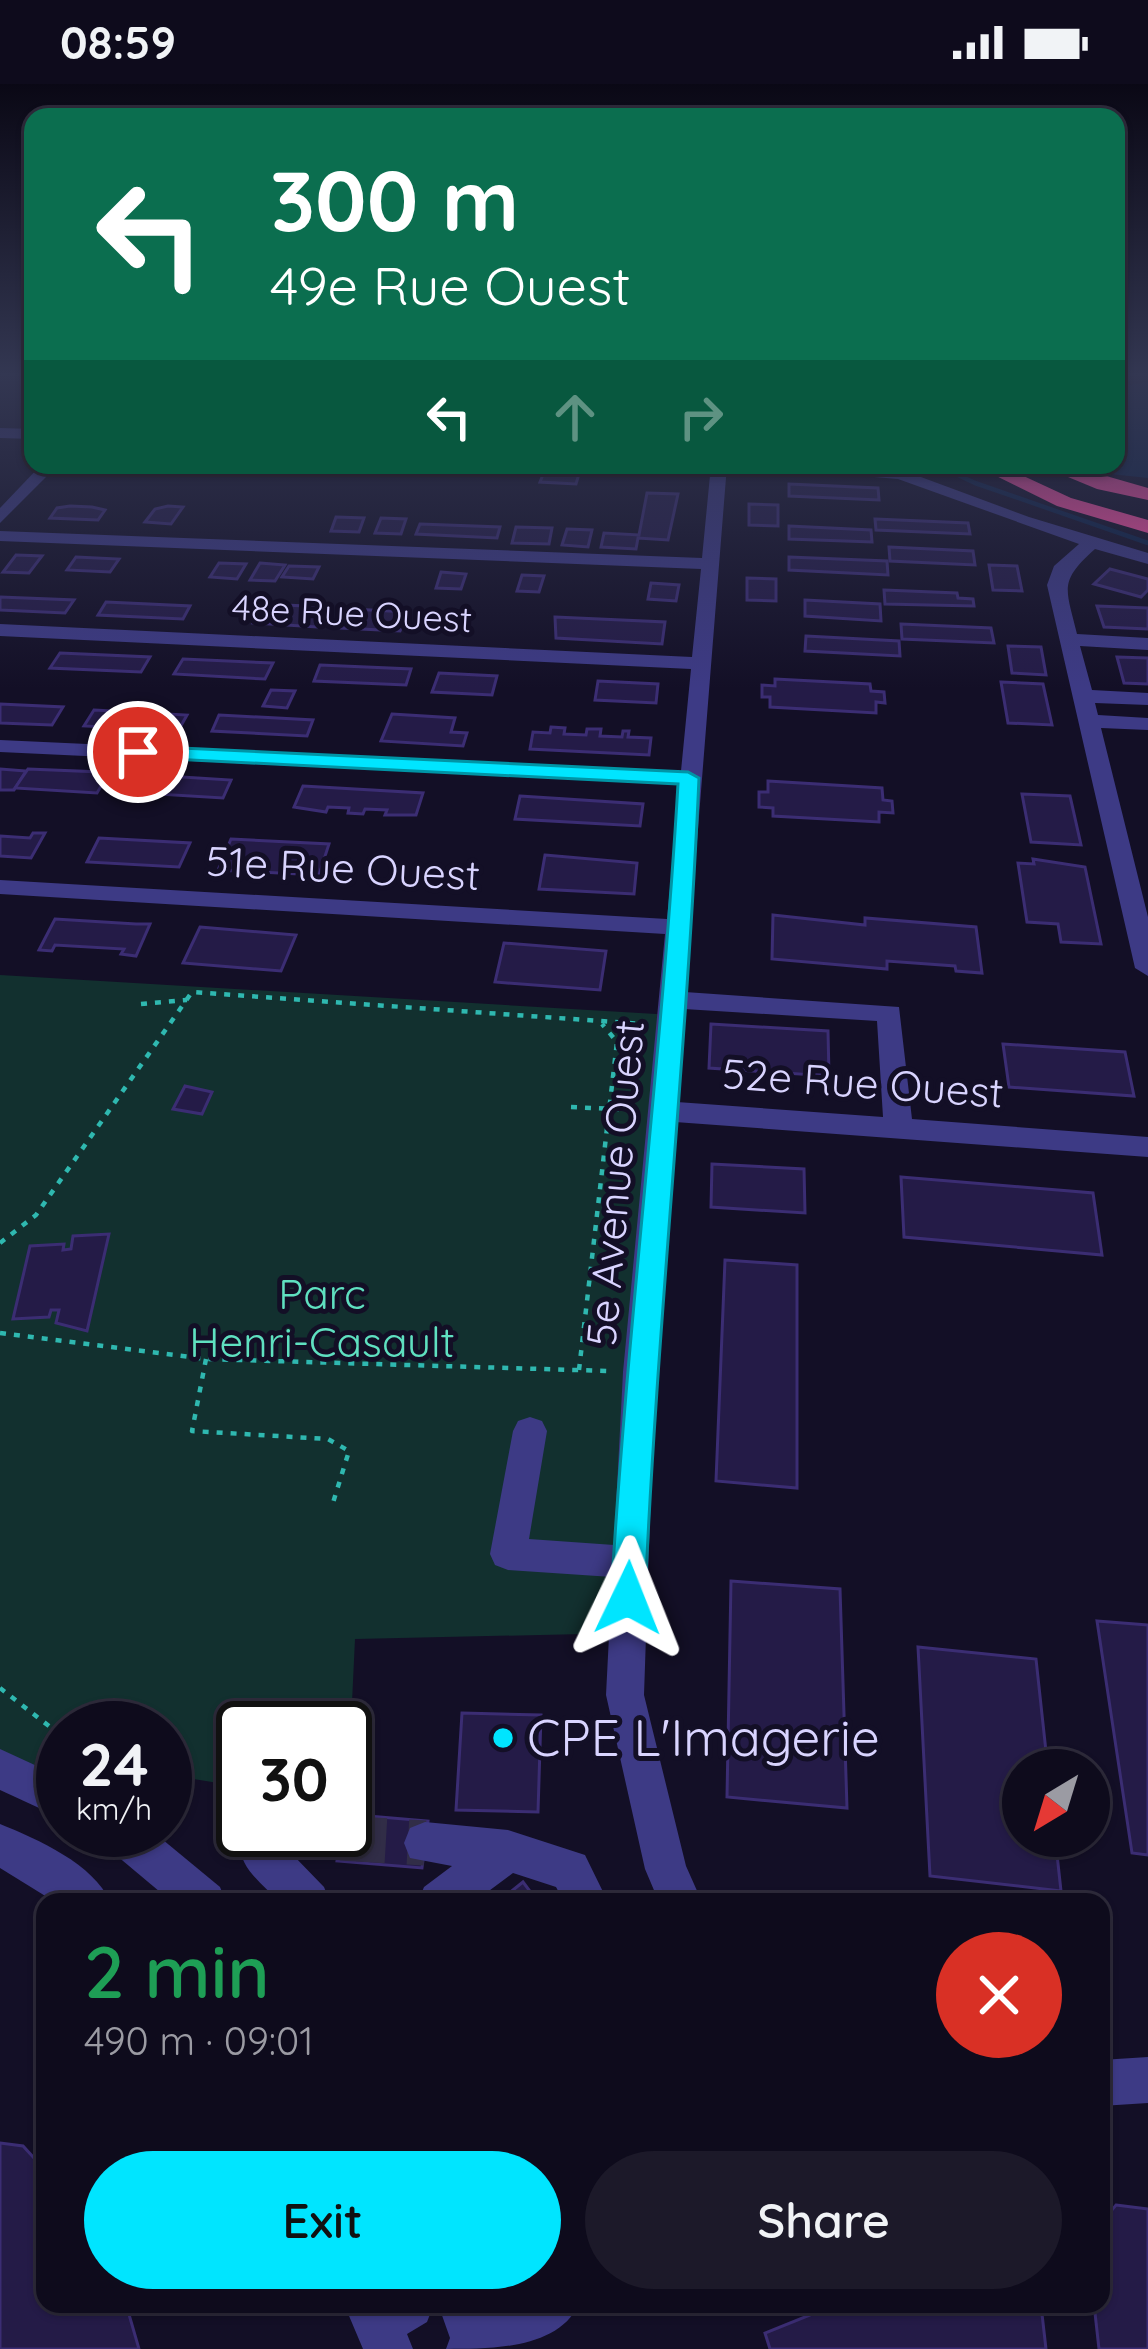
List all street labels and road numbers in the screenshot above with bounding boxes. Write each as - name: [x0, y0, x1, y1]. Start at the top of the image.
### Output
- street label: 48e Rue Ouest: [231, 584, 473, 641]
- street label: 51e Rue Ouest: [205, 834, 481, 901]
- street label: 5e Avenue Ouest: [574, 1018, 655, 1348]
- street label: 52e Rue Ouest: [721, 1046, 1005, 1119]

